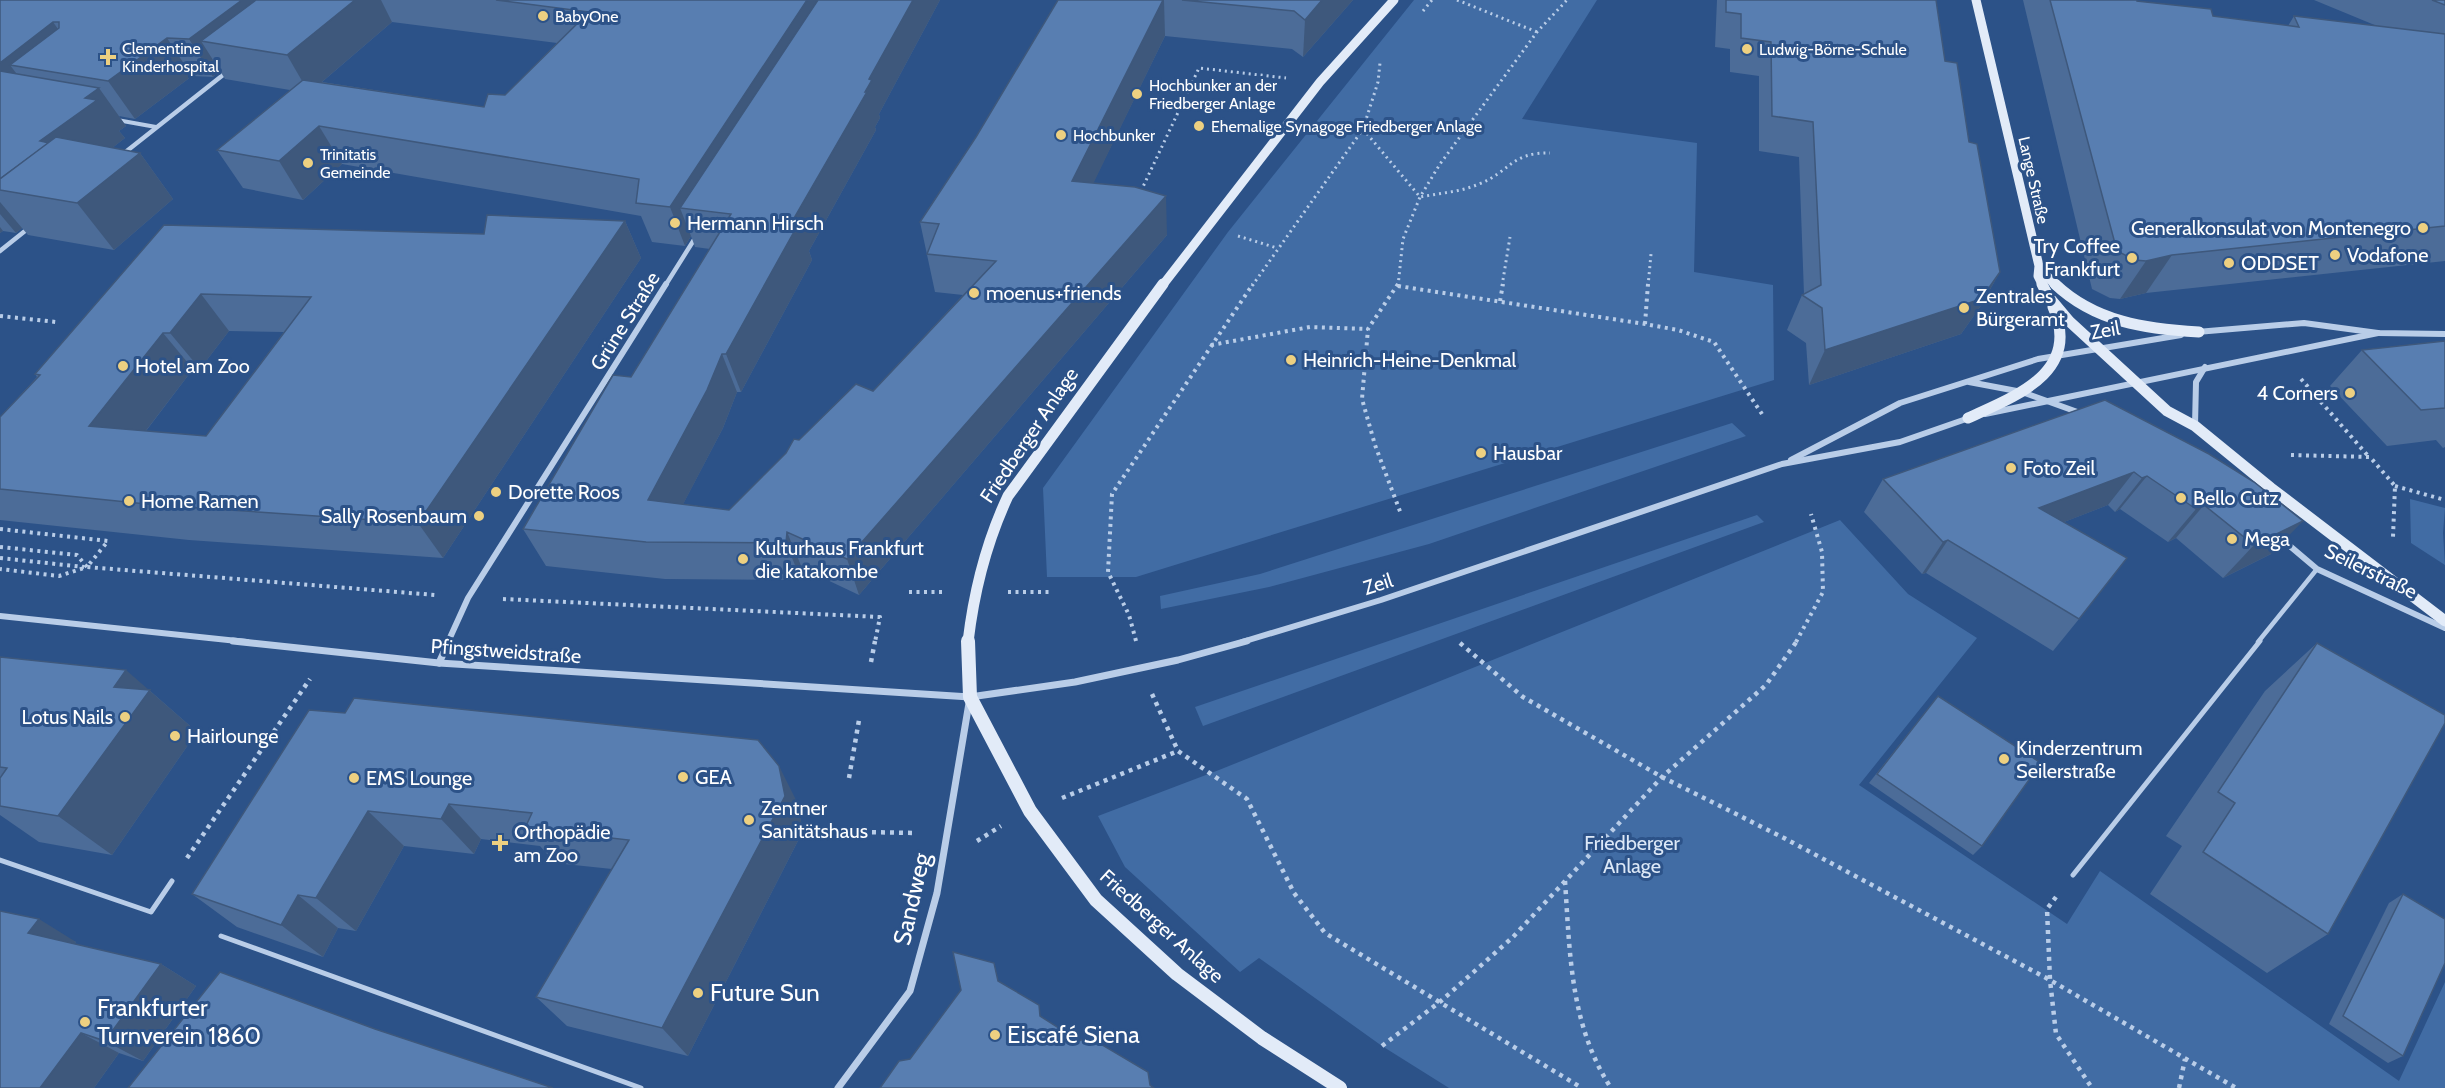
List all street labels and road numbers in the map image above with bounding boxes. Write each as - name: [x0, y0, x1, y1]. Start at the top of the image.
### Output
- street label: Lange Straße: [2014, 135, 2053, 226]
- street label: Grüne Straße: [585, 267, 665, 375]
- street label: Zeil: [2088, 316, 2122, 344]
- street label: Friedberger Anlage: [975, 363, 1083, 507]
- street label: Seilerstraße: [2321, 538, 2421, 604]
- street label: Zeil: [1360, 568, 1396, 600]
- street label: Pfingstweidstraße: [430, 634, 582, 668]
- street label: Sandweg: [887, 849, 936, 948]
- street label: Friedberger Anlage: [1095, 864, 1229, 988]

